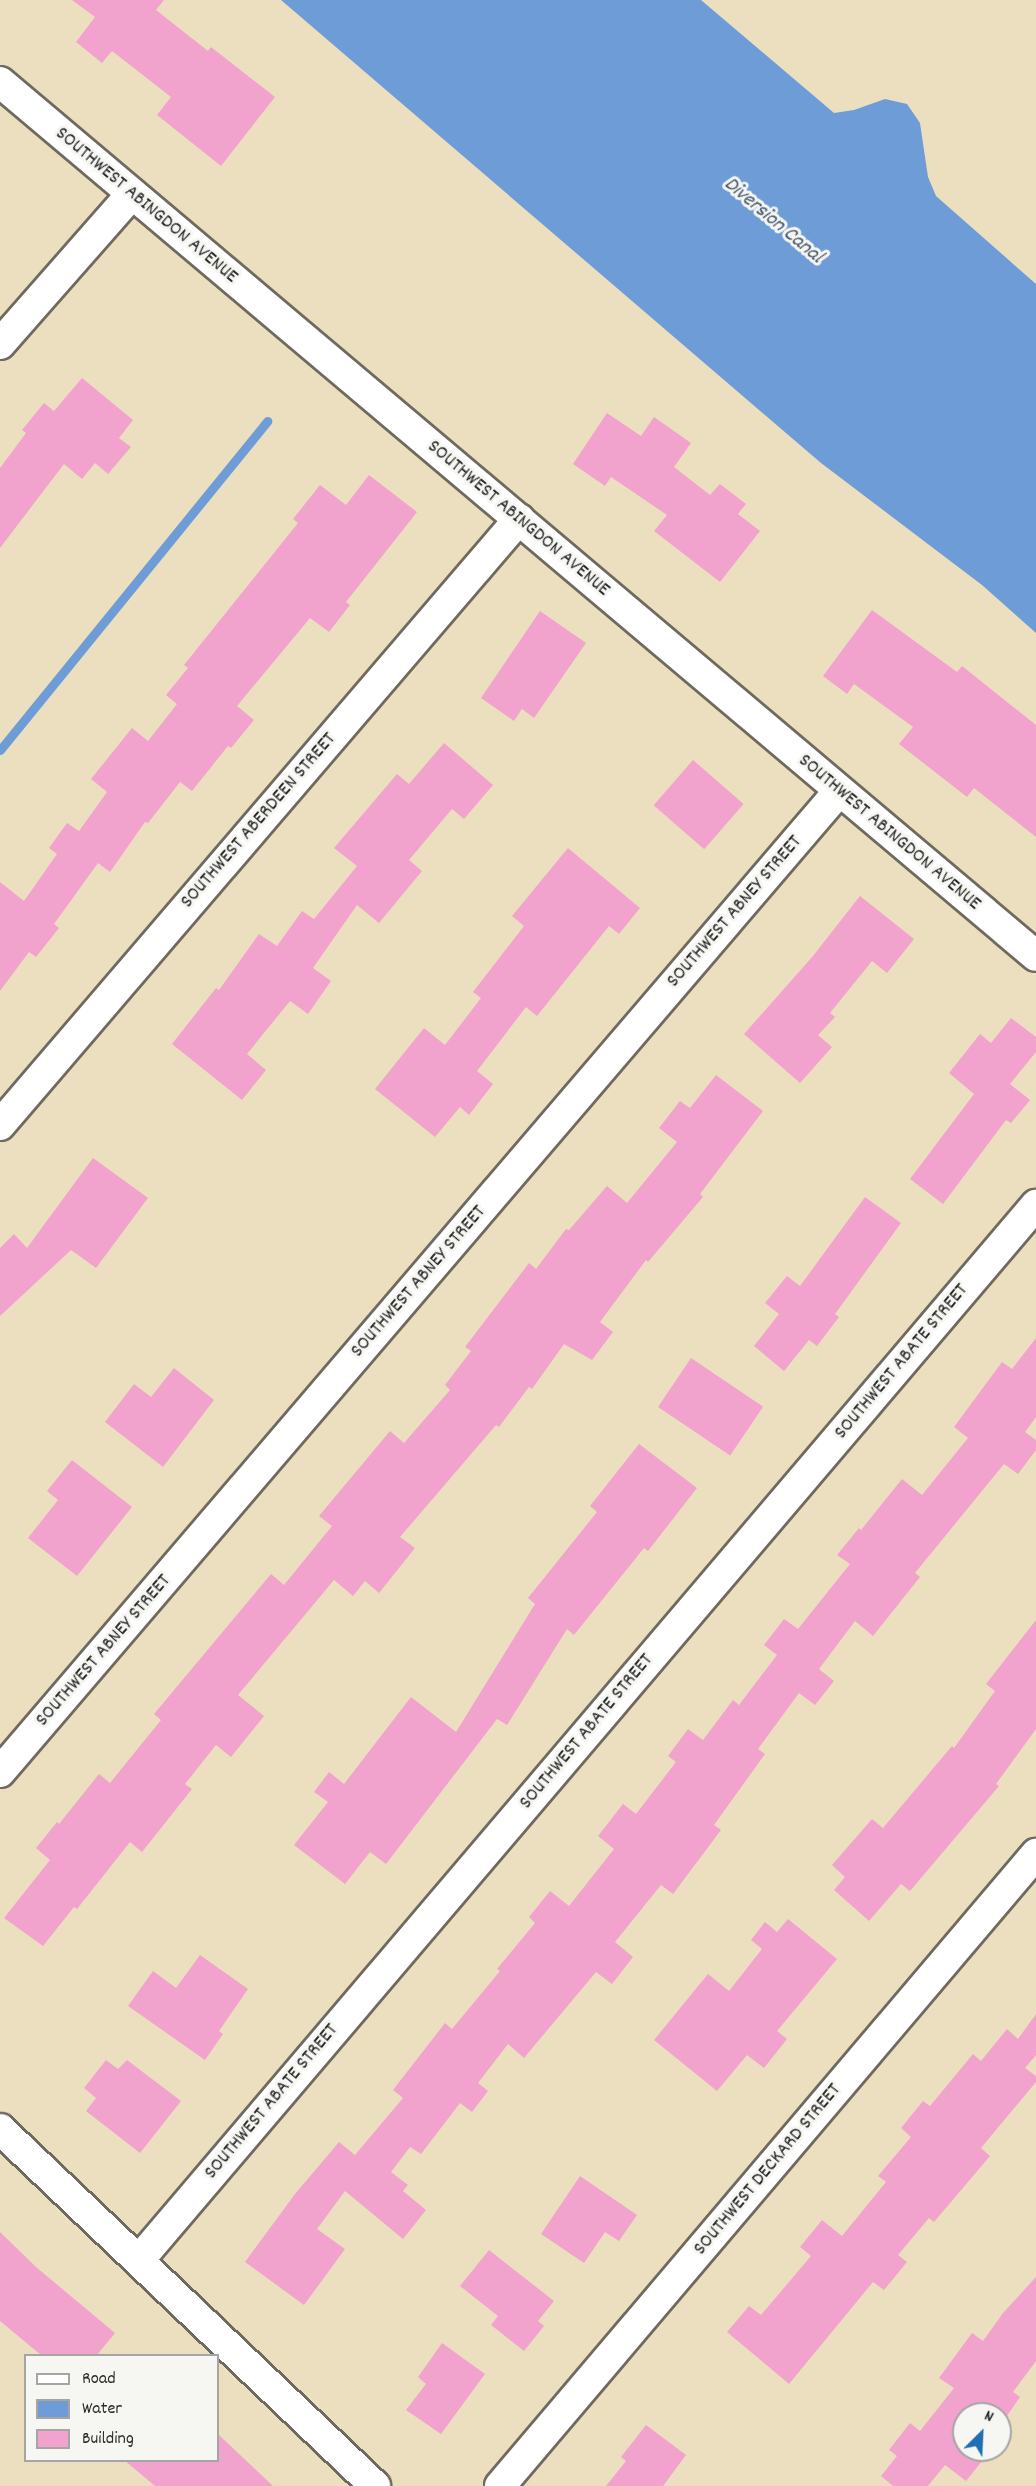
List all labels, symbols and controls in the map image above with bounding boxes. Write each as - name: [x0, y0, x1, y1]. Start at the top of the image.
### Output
- street label: SOUTHWEST ABINGDON AVENUE: [50, 123, 242, 289]
- water label: Diversion Canal: [718, 172, 828, 270]
- street label: SOUTHWEST ABINGDON AVENUE: [422, 436, 614, 602]
- street label: SOUTHWEST ABERDEEN STREET: [176, 728, 342, 914]
- street label: SOUTHWEST ABINGDON AVENUE: [793, 750, 985, 916]
- street label: SOUTHWEST ABNEY STREET: [662, 831, 808, 993]
- street label: SOUTHWEST ABNEY STREET: [346, 1201, 492, 1363]
- street label: SOUTHWEST ABATE STREET: [830, 1279, 974, 1445]
- street label: SOUTHWEST ABNEY STREET: [31, 1570, 177, 1732]
- street label: SOUTHWEST ABATE STREET: [515, 1649, 659, 1815]
- street label: SOUTHWEST ABATE STREET: [200, 2019, 344, 2185]
- street label: SOUTHWEST DECKARD STREET: [689, 2079, 847, 2261]
- legend: [24, 2354, 219, 2462]
- text: Road: [82, 2367, 116, 2392]
- text: Water: [82, 2397, 122, 2422]
- north arrow: [952, 2402, 1012, 2462]
- text: N: [980, 2405, 997, 2429]
- text: Building: [82, 2427, 134, 2452]

